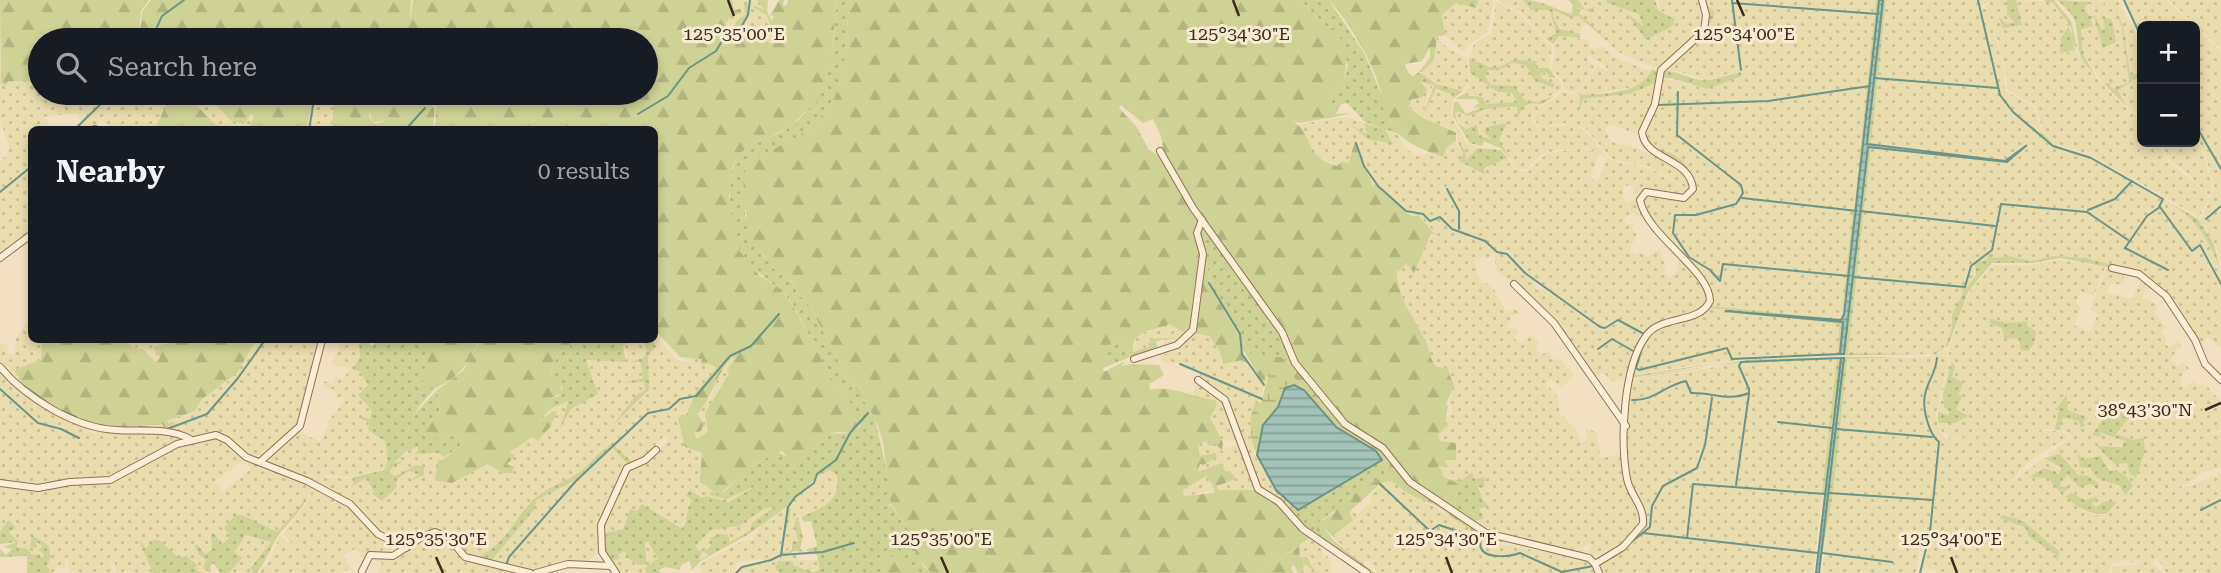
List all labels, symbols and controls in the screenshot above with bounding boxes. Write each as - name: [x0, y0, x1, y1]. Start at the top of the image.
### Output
- map controls: [2137, 21, 2200, 147]
- button: +: [2137, 21, 2200, 84]
- text: 125°35'00"E: [683, 23, 785, 44]
- text: 125°34'30"E: [1188, 23, 1290, 44]
- text: 125°34'00"E: [1693, 23, 1795, 44]
- search box: [28, 28, 658, 105]
- icon: search: [52, 48, 90, 86]
- text: Search here: [108, 52, 257, 82]
- button: −: [2137, 84, 2200, 147]
- text: Nearby: [56, 154, 165, 189]
- text: 0 results: [538, 158, 630, 185]
- text: 38°43'30"N: [2098, 399, 2192, 420]
- text: 125°35'30"E: [385, 528, 487, 549]
- text: 125°35'00"E: [890, 528, 992, 549]
- text: 125°34'30"E: [1395, 528, 1497, 549]
- text: 125°34'00"E: [1900, 528, 2002, 549]

